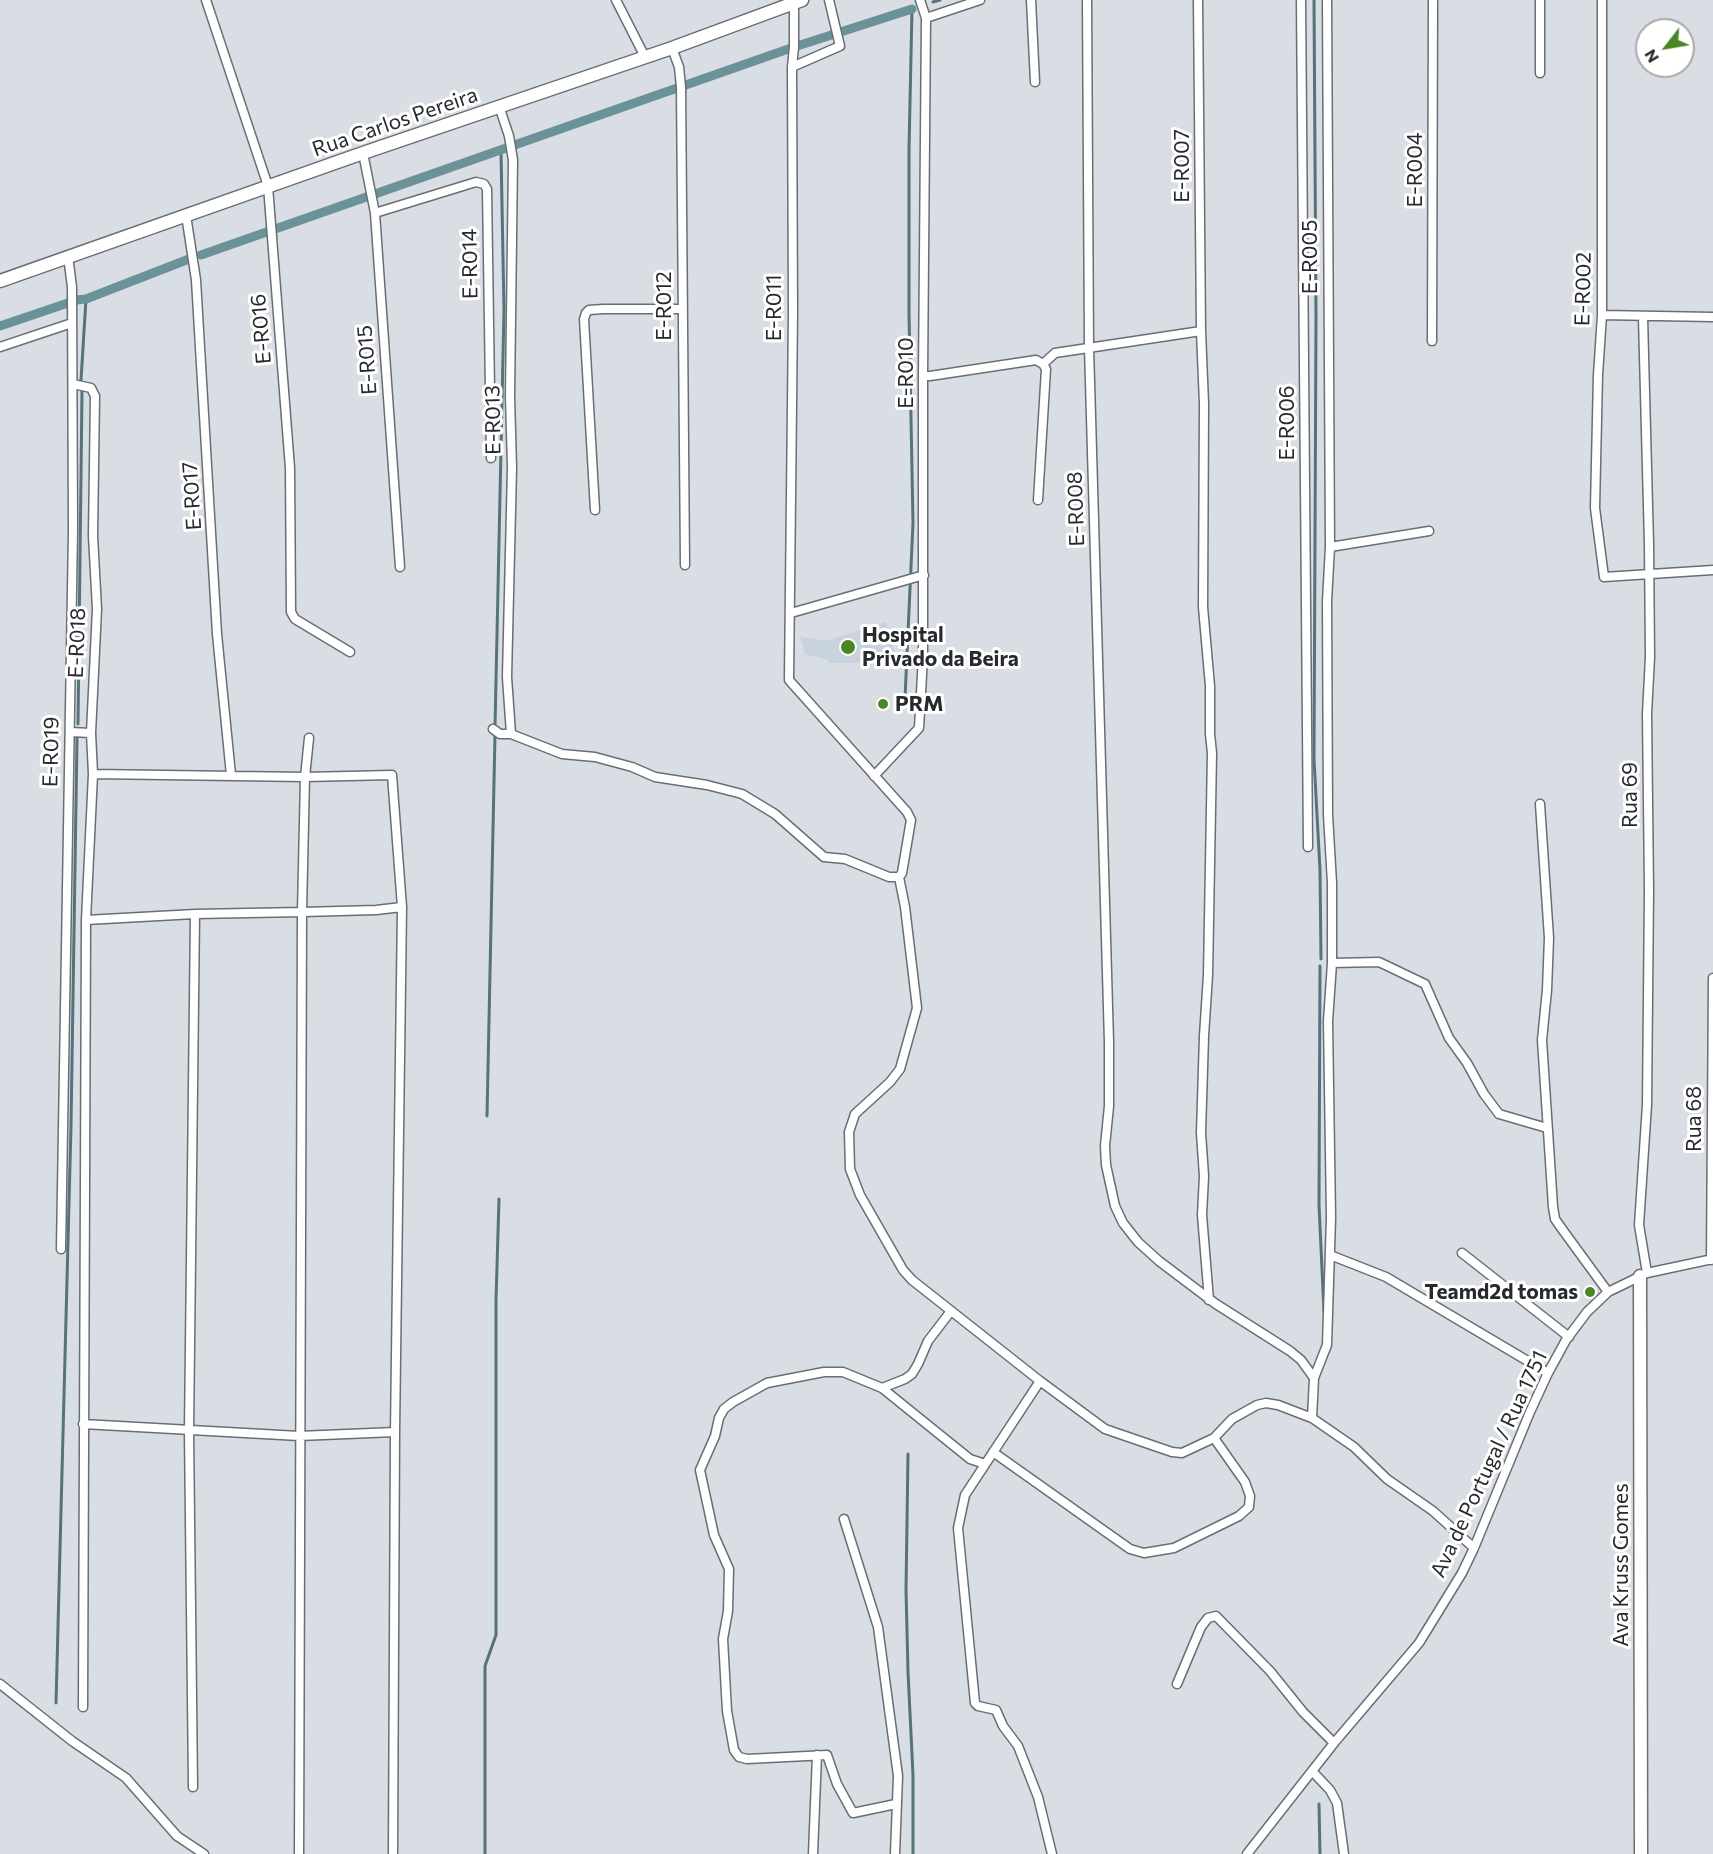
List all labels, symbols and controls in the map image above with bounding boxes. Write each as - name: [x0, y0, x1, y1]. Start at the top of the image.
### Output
- north arrow: [1635, 18, 1695, 78]
- text: N: [1640, 46, 1662, 67]
- street label: Rua Carlos Pereira: [309, 82, 481, 162]
- street label: E-R007: [1169, 129, 1195, 203]
- street label: E-R004: [1402, 132, 1428, 208]
- street label: E-R005: [1297, 220, 1323, 294]
- street label: E-R014: [457, 229, 483, 299]
- street label: E-R002: [1570, 252, 1596, 326]
- street label: E-R012: [651, 271, 677, 341]
- street label: E-R011: [761, 275, 787, 341]
- street label: E-R016: [245, 293, 277, 365]
- street label: E-R015: [352, 324, 382, 396]
- street label: E-R010: [893, 337, 919, 409]
- street label: E-R013: [480, 385, 506, 455]
- street label: E-R006: [1274, 385, 1300, 461]
- street label: E-R017: [177, 461, 207, 531]
- street label: E-R008: [1062, 471, 1090, 547]
- street label: E-R018: [63, 607, 91, 679]
- place label: Hospital Privado da Beira: [862, 622, 1019, 672]
- marker: Hospital Privado da Beira: [839, 638, 857, 656]
- place label: PRM: [895, 691, 943, 717]
- marker: PRM: [876, 697, 890, 711]
- street label: E-R019: [38, 717, 64, 787]
- street label: Rua 69: [1617, 762, 1643, 828]
- street label: Rua 68: [1681, 1086, 1707, 1152]
- place label: Teamd2d tomas: [1425, 1279, 1578, 1305]
- marker: Teamd2d tomas: [1583, 1285, 1597, 1299]
- street label: Ava de Portugal / Rua 1751: [1425, 1347, 1553, 1581]
- street label: Ava Kruss Gomes: [1608, 1483, 1634, 1647]

